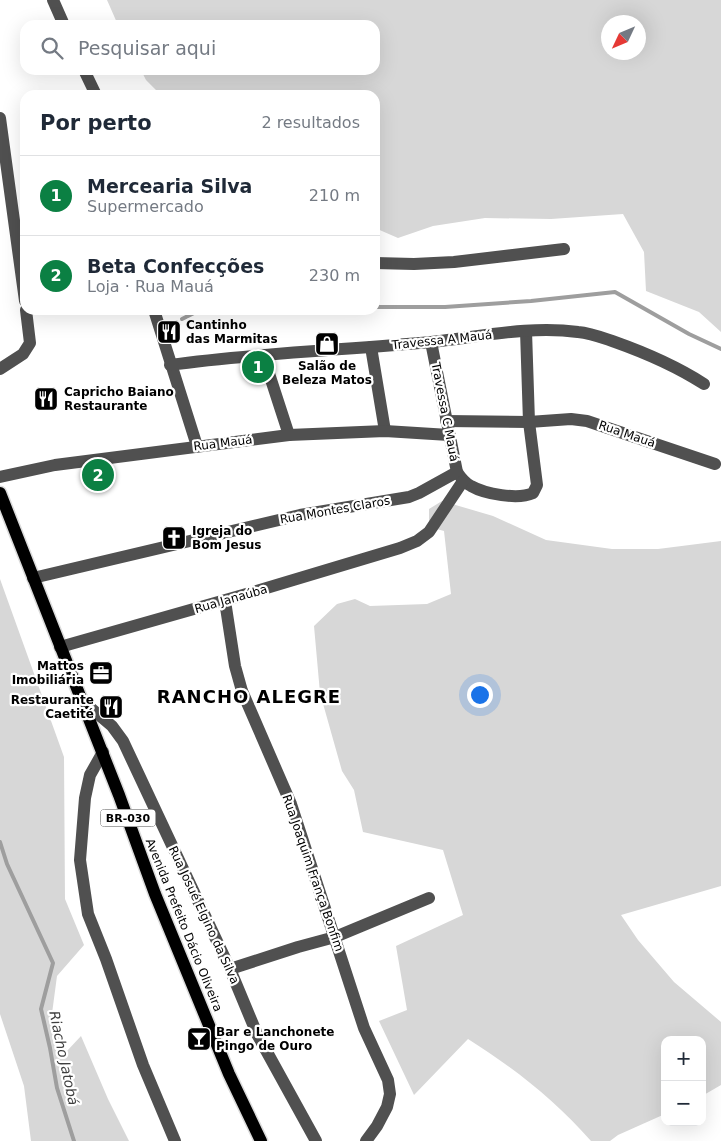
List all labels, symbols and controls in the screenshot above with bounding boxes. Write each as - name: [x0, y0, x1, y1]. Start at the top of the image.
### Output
- north arrow: [601, 15, 646, 60]
- search box: [20, 20, 380, 75]
- icon: search: [38, 34, 66, 62]
- text: Pesquisar aqui: [78, 37, 216, 59]
- text: Por perto: [40, 111, 152, 135]
- text: 2 resultados: [261, 113, 360, 132]
- text: Mercearia Silva: [87, 175, 252, 197]
- text: 1: [50, 186, 62, 205]
- text: 210 m: [309, 186, 360, 205]
- text: Supermercado: [87, 197, 204, 216]
- text: Beta Confecções: [87, 255, 264, 277]
- text: 2: [50, 266, 62, 285]
- text: 230 m: [309, 266, 360, 285]
- text: Loja · Rua Mauá: [87, 277, 214, 296]
- place label: Cantinho das Marmitas: [186, 318, 278, 346]
- restaurant icon: Cantinho das Marmitas: [156, 319, 182, 345]
- street label: Travessa A Mauá: [390, 328, 493, 352]
- shop icon: Salão de Beleza Matos: [314, 331, 340, 357]
- pin: 1: [242, 348, 274, 386]
- place label: Salão de Beleza Matos: [282, 359, 372, 387]
- street label: Travessa C Mauá: [428, 360, 461, 463]
- place label: Capricho Baiano Restaurante: [64, 385, 174, 413]
- restaurant icon: Capricho Baiano Restaurante: [33, 386, 59, 412]
- street label: Rua Mauá: [597, 418, 657, 450]
- street label: Rua Mauá: [193, 432, 253, 454]
- pin: 2: [82, 456, 114, 494]
- street label: Rua Montes Claros: [279, 493, 391, 527]
- place label: Igreja do Bom Jesus: [192, 524, 262, 552]
- church icon: Igreja do Bom Jesus: [161, 525, 187, 551]
- street label: Rua Janaúba: [193, 582, 269, 616]
- place label: Mattos Imobiliária: [12, 659, 84, 687]
- office icon: Mattos Imobiliária: [88, 660, 114, 686]
- your location: [467, 682, 493, 708]
- district label: RANCHO ALEGRE: [157, 686, 341, 707]
- place label: Restaurante Caetité: [11, 693, 94, 721]
- restaurant icon: Restaurante Caetité: [98, 694, 124, 720]
- street label: Rua Joaquim França Bonfim: [280, 793, 346, 953]
- road number: BR-030: [100, 810, 156, 826]
- street label: Avenida Prefeito Dácio Oliveira: [143, 836, 225, 1014]
- street label: Rua Josué Elgino da Silva: [166, 844, 242, 986]
- water label: Riacho Jatobá: [46, 1009, 82, 1107]
- place label: Bar e Lanchonete Pingo de Ouro: [216, 1025, 334, 1053]
- bar icon: Bar e Lanchonete Pingo de Ouro: [186, 1026, 212, 1052]
- map controls: [661, 1036, 706, 1126]
- button: +: [661, 1036, 706, 1081]
- button: −: [661, 1081, 706, 1126]

